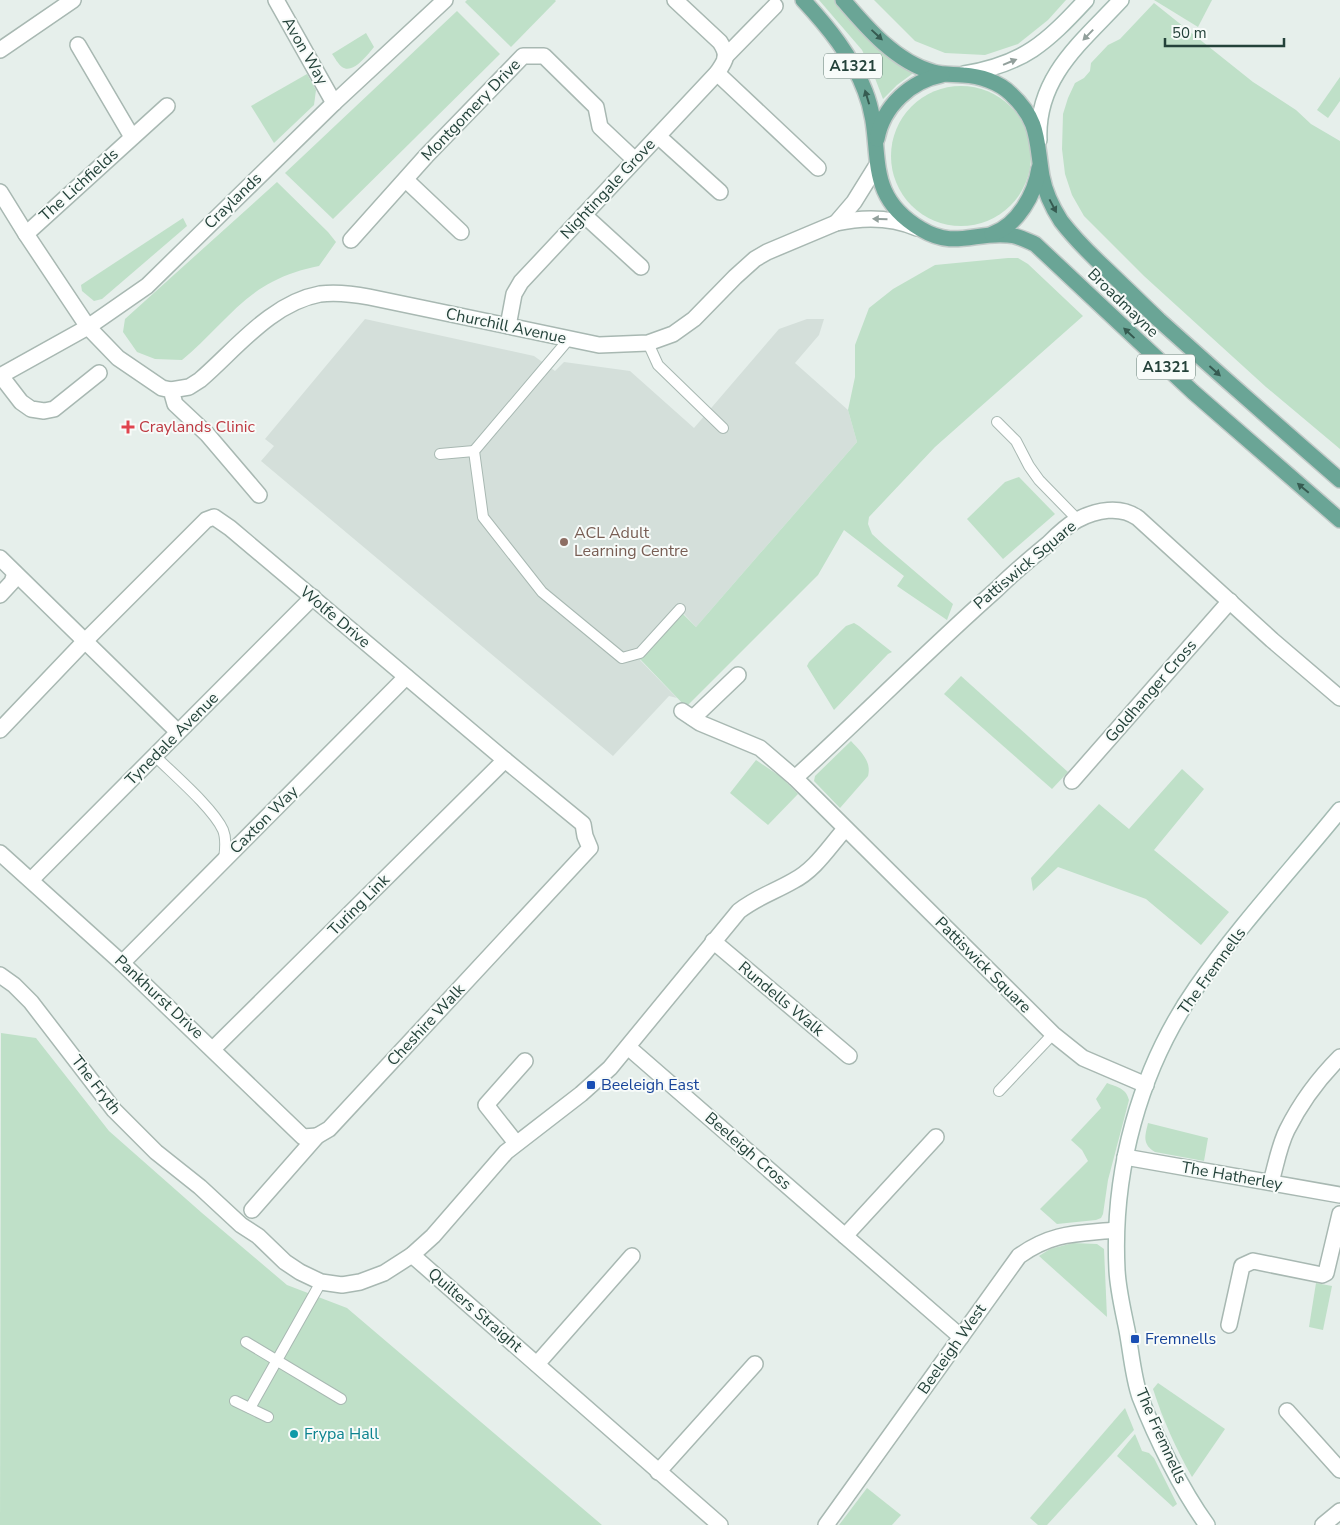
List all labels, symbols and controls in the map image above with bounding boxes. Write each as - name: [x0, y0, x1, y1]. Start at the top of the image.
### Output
- street label: Avon Way: [277, 13, 334, 90]
- scale bar: [1165, 15, 1284, 47]
- text: 50 m: [1172, 23, 1207, 43]
- one-way arrow: [870, 29, 882, 41]
- one-way arrow: [1082, 29, 1094, 41]
- street label: Montgomery Drive: [416, 54, 526, 166]
- road number: A1321: [824, 54, 882, 78]
- one-way arrow: [1002, 57, 1017, 65]
- one-way arrow: [863, 90, 870, 105]
- street label: Nightingale Grove: [556, 134, 660, 244]
- street label: The Lichfields: [35, 144, 123, 226]
- street label: Craylands: [199, 168, 267, 234]
- one-way arrow: [1049, 199, 1057, 213]
- one-way arrow: [872, 215, 888, 223]
- street label: Broadmayne: [1083, 263, 1163, 343]
- street label: Churchill Avenue: [444, 302, 568, 350]
- one-way arrow: [1124, 327, 1136, 339]
- road number: A1321: [1137, 354, 1195, 380]
- one-way arrow: [1209, 365, 1221, 377]
- place label: Craylands Clinic: [139, 416, 255, 438]
- marker: Craylands Clinic: [121, 420, 135, 434]
- one-way arrow: [1296, 483, 1309, 494]
- street label: Pattiswick Square: [969, 515, 1081, 615]
- place label: ACL Adult Learning Centre: [574, 522, 688, 562]
- marker: ACL Adult Learning Centre: [558, 536, 570, 548]
- street label: Wolfe Drive: [295, 581, 375, 653]
- street label: Goldhanger Cross: [1100, 635, 1202, 747]
- street label: Tynedale Avenue: [120, 687, 224, 791]
- street label: Caxton Way: [225, 780, 304, 859]
- street label: Turing Link: [323, 869, 395, 941]
- street label: Pattiswick Square: [930, 912, 1036, 1018]
- street label: The Fremnells: [1173, 923, 1251, 1019]
- street label: Pankhurst Drive: [110, 950, 208, 1044]
- street label: Rundells Walk: [733, 957, 829, 1042]
- street label: Cheshire Walk: [382, 978, 471, 1071]
- street label: The Fryth: [66, 1051, 126, 1119]
- place label: Beeleigh East: [601, 1074, 700, 1096]
- marker: Beeleigh East: [585, 1079, 597, 1091]
- street label: Beeleigh Cross: [700, 1107, 796, 1195]
- street label: The Hatherley: [1180, 1156, 1285, 1196]
- street label: Quilters Straight: [423, 1263, 527, 1357]
- street label: Beeleigh West: [913, 1299, 992, 1399]
- place label: Fremnells: [1145, 1328, 1216, 1350]
- marker: Fremnells: [1129, 1333, 1141, 1345]
- street label: The Fremnells: [1130, 1385, 1192, 1487]
- place label: Frypa Hall: [304, 1423, 379, 1445]
- marker: Frypa Hall: [288, 1428, 300, 1440]

